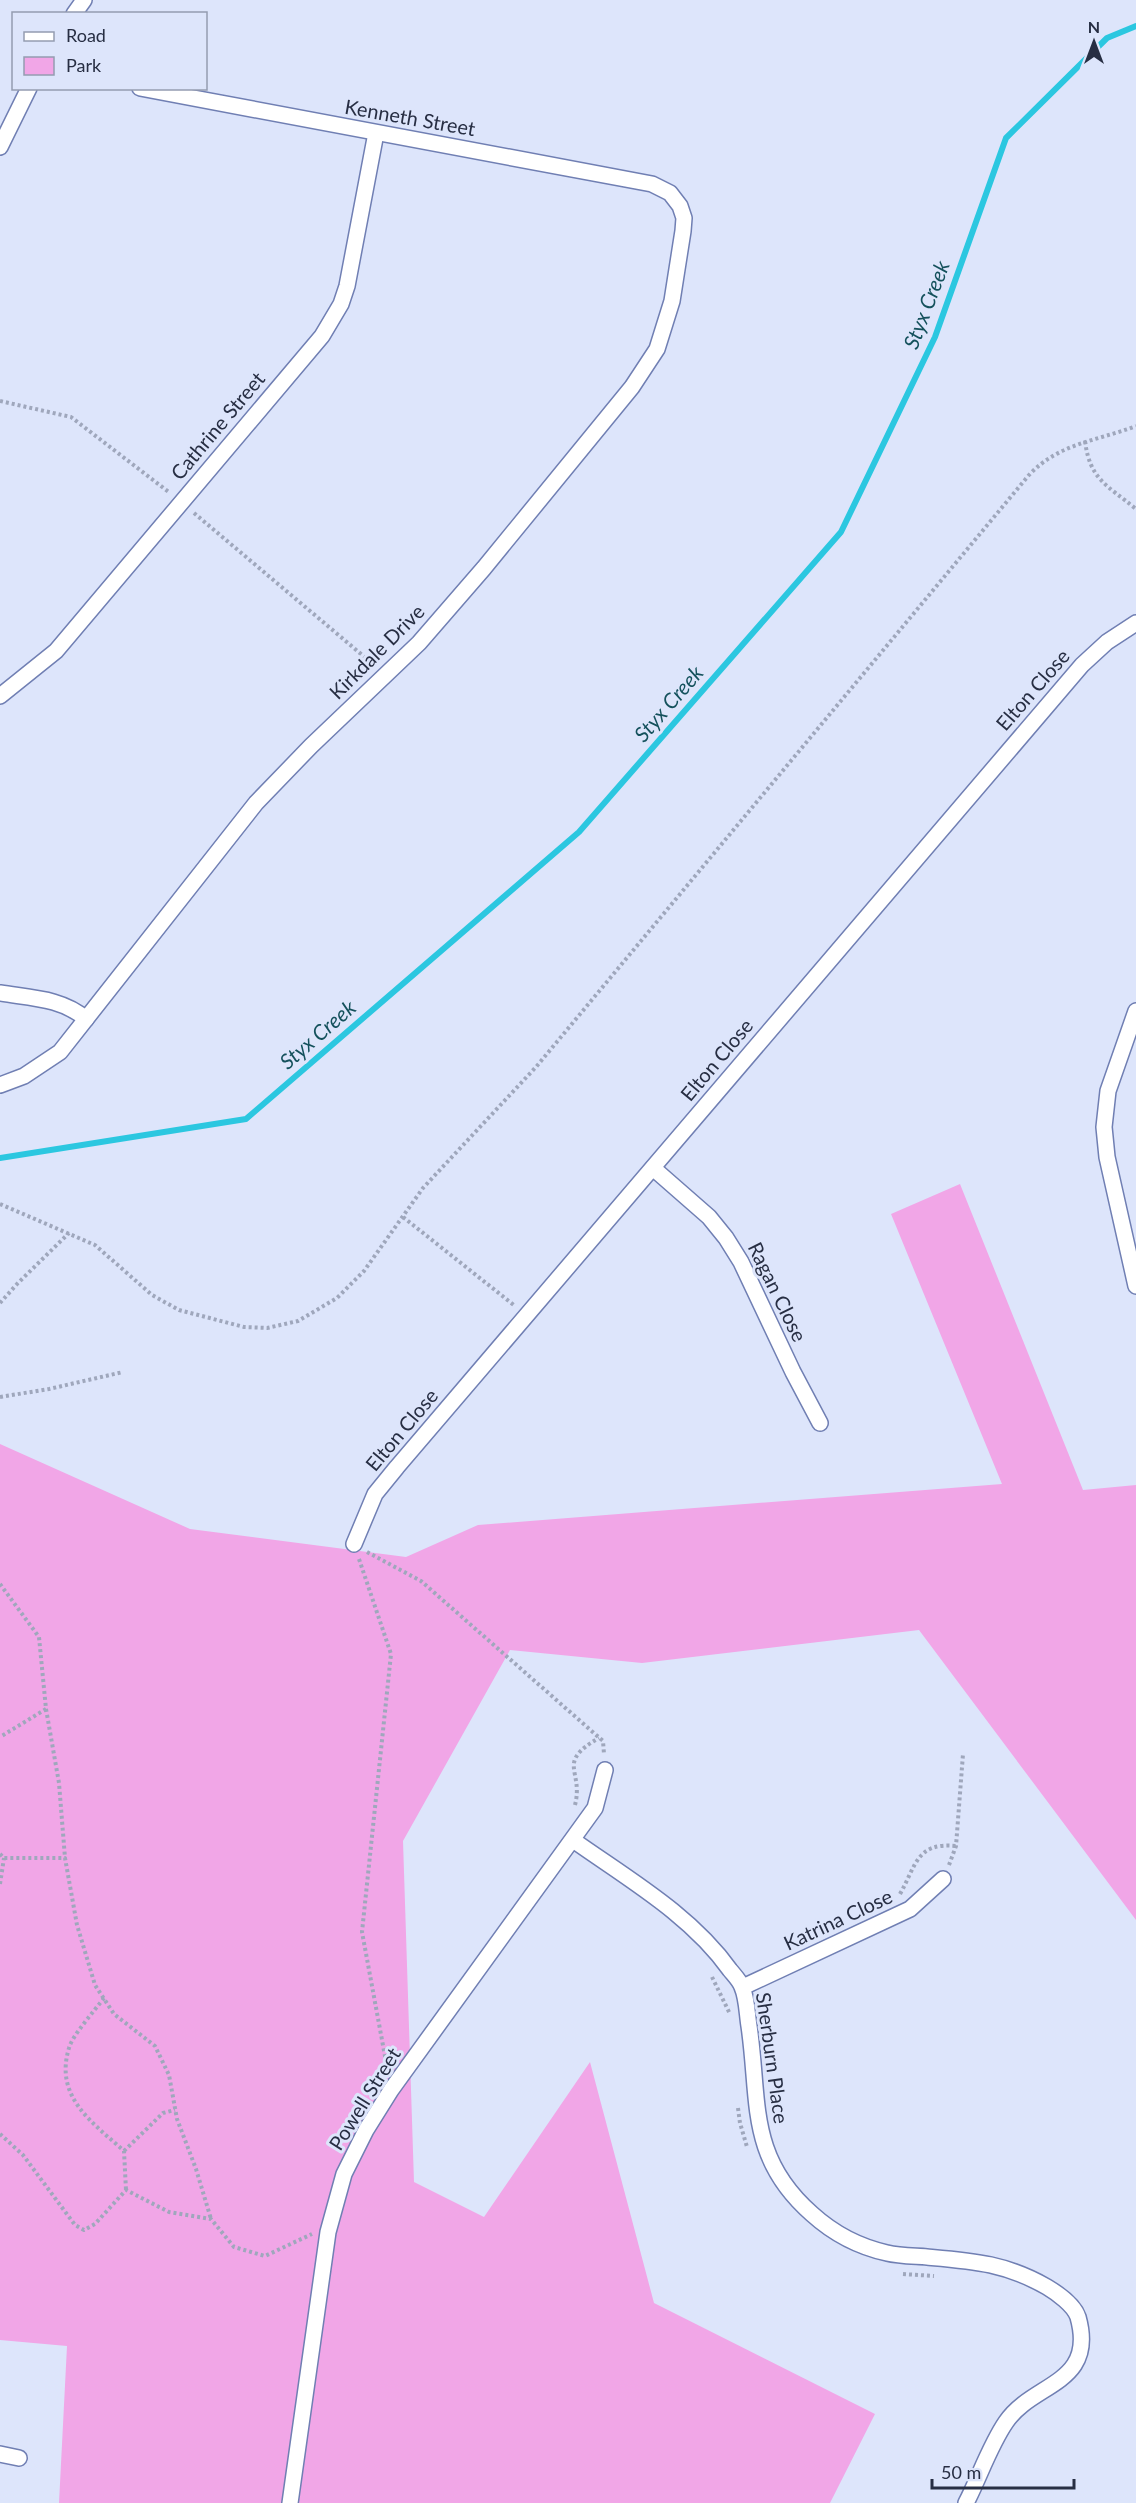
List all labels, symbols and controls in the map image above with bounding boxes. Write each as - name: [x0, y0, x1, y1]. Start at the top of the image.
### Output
- legend: [12, 12, 207, 90]
- north arrow: [1064, 12, 1124, 72]
- text: N: [1088, 17, 1100, 36]
- text: Road: [66, 24, 106, 46]
- text: Park: [66, 54, 102, 76]
- street label: Kenneth Street: [343, 94, 477, 140]
- water label: Styx Creek: [897, 256, 954, 352]
- street label: Cathrine Street: [165, 367, 269, 484]
- street label: Kirkdale Drive: [324, 599, 429, 704]
- street label: Elton Close: [991, 644, 1074, 735]
- water label: Styx Creek: [628, 659, 708, 746]
- water label: Styx Creek: [274, 994, 361, 1074]
- street label: Elton Close: [675, 1014, 757, 1105]
- street label: Ragan Close: [744, 1238, 812, 1345]
- street label: Elton Close: [360, 1384, 442, 1475]
- street label: Katrina Close: [779, 1883, 896, 1955]
- street label: Sherburn Place: [752, 1991, 794, 2125]
- street label: Powell Street: [323, 2043, 405, 2154]
- scale bar: [932, 2452, 1074, 2490]
- text: 50 m: [941, 2461, 981, 2483]

